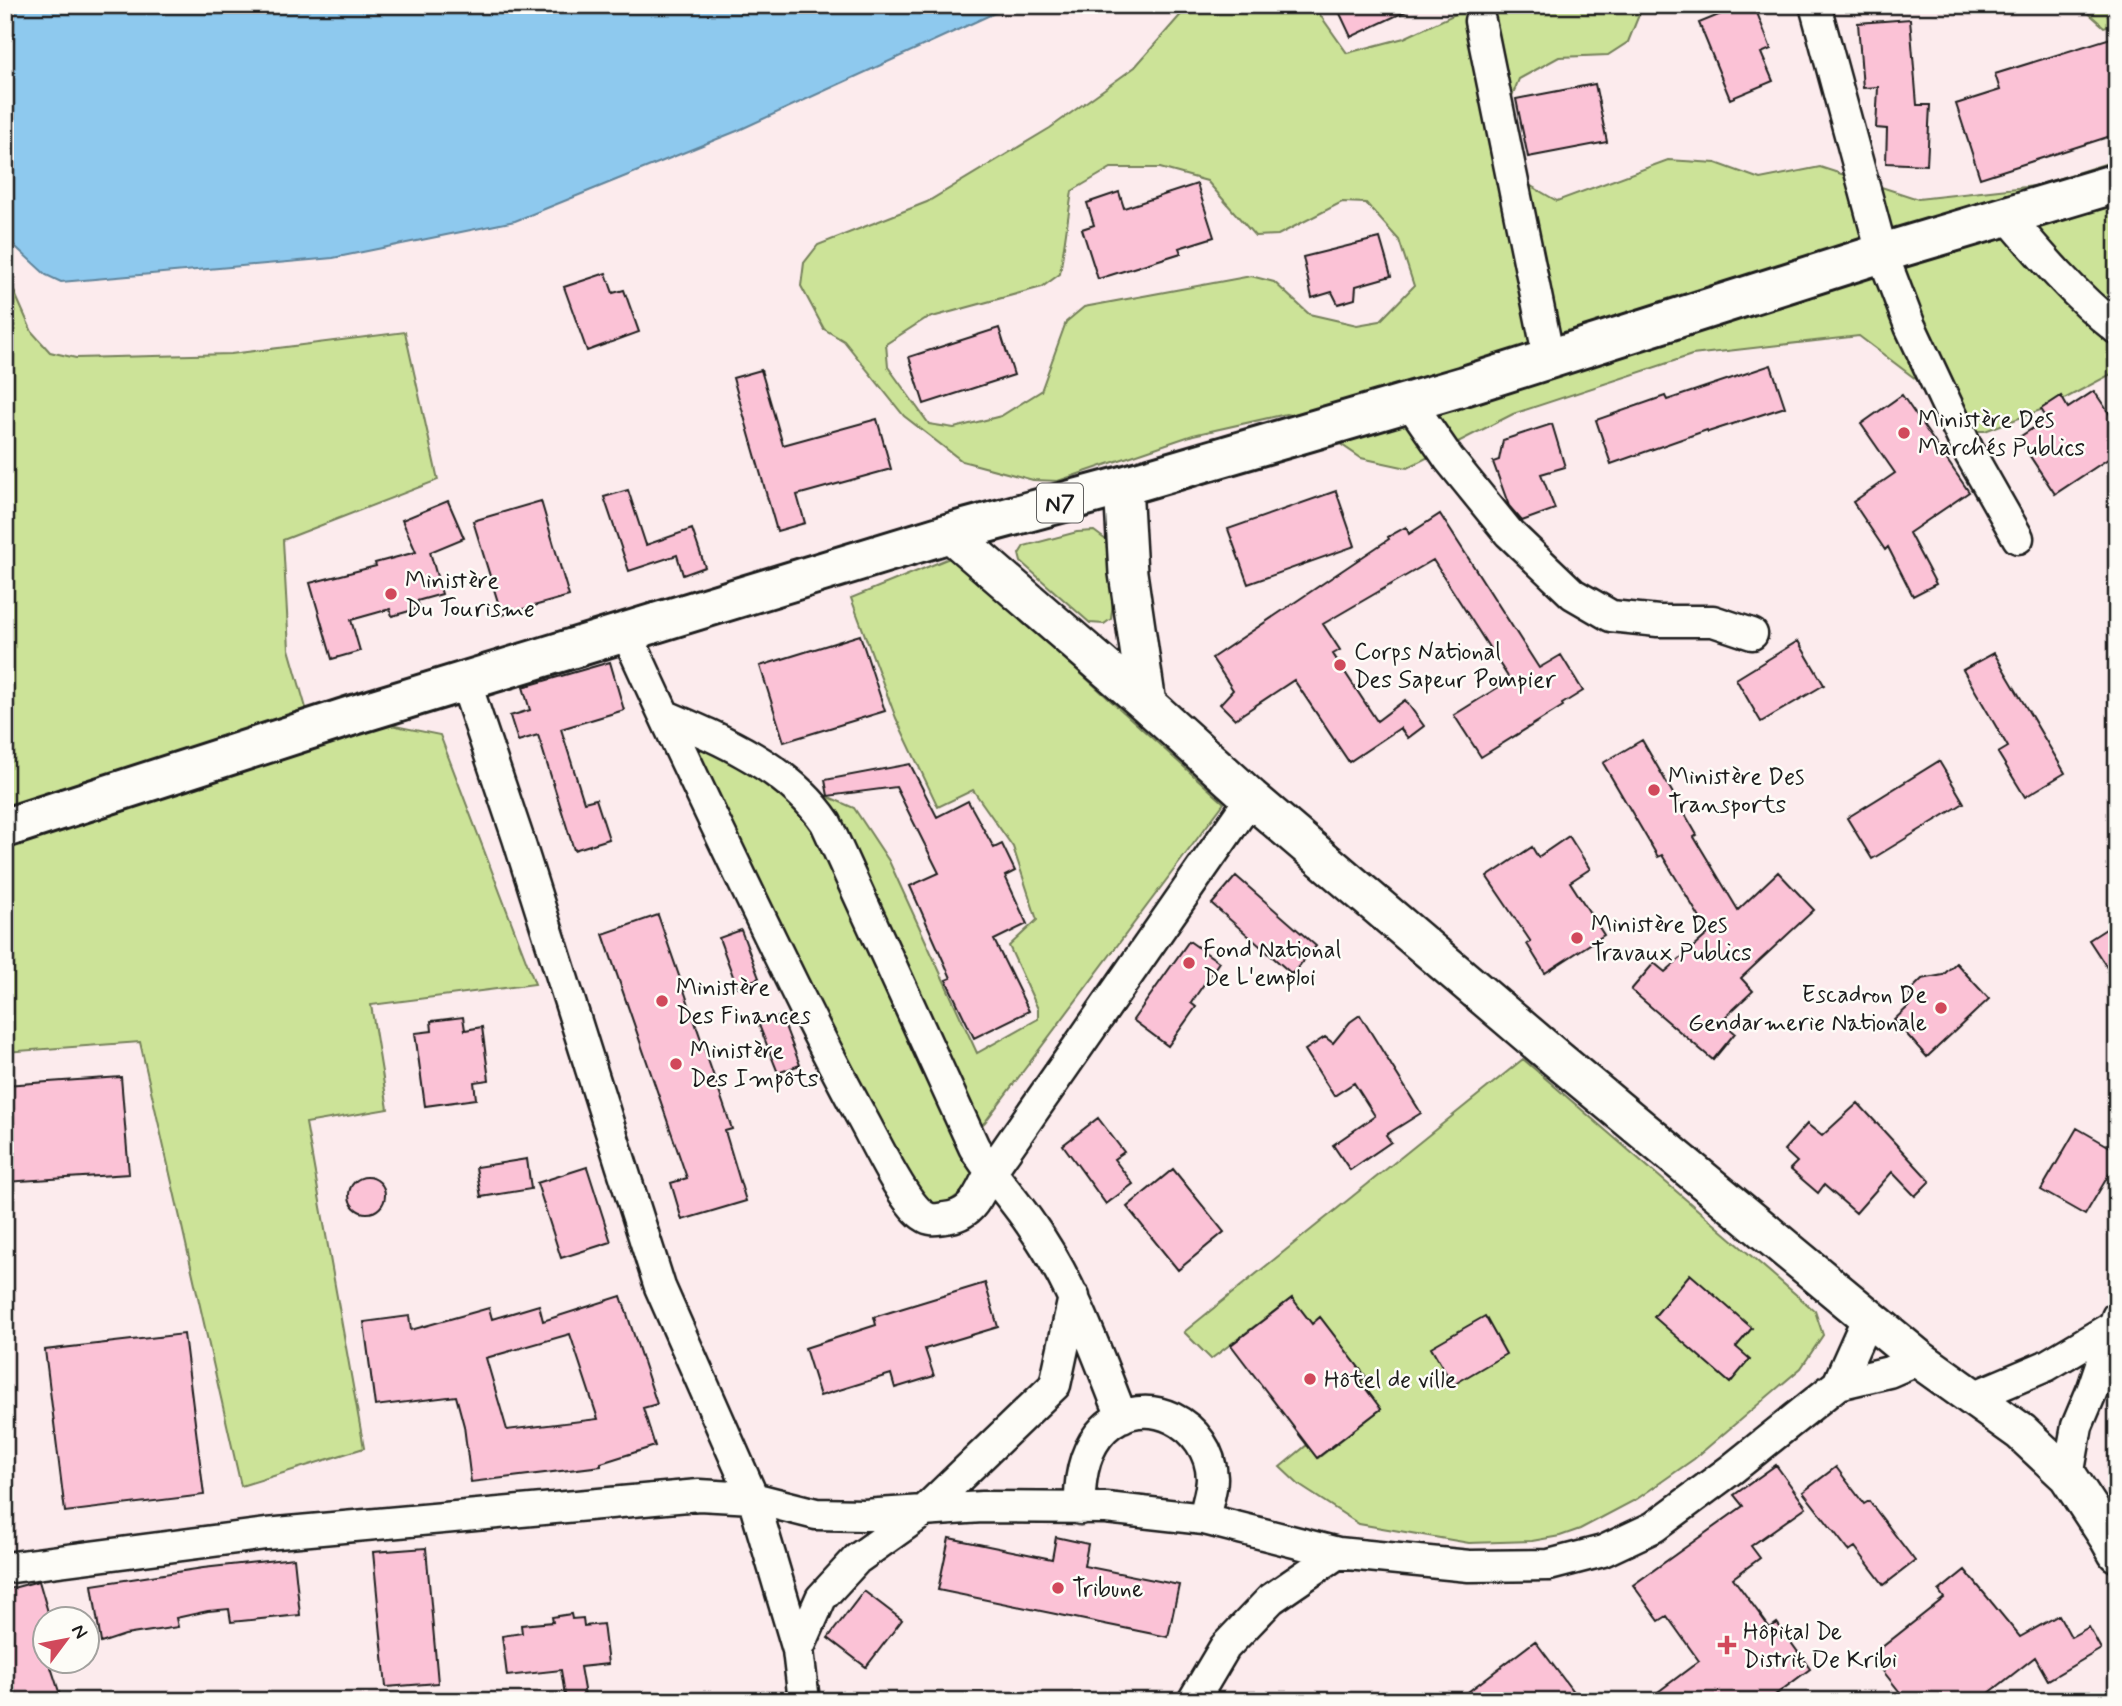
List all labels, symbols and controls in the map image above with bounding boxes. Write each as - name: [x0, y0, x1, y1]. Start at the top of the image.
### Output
- place label: Ministère Des Marchés Publics: [1918, 405, 2085, 464]
- marker: Ministère Des Marchés Publics: [1896, 425, 1912, 441]
- road number: N7: [1037, 484, 1083, 523]
- place label: Ministère Du Tourisme: [405, 566, 535, 625]
- marker: Ministère Du Tourisme: [383, 586, 399, 602]
- place label: Corps National Des Sapeur Pompier: [1354, 637, 1557, 696]
- marker: Corps National Des Sapeur Pompier: [1332, 657, 1348, 673]
- place label: Ministère Des Transports: [1668, 762, 1804, 821]
- marker: Ministère Des Transports: [1646, 782, 1662, 798]
- place label: Ministère Des Travaux Publics: [1591, 910, 1752, 969]
- marker: Ministère Des Travaux Publics: [1569, 930, 1585, 946]
- place label: Fond National De L'emploi: [1203, 935, 1341, 994]
- marker: Fond National De L'emploi: [1181, 955, 1197, 971]
- place label: Ministère Des Finances: [676, 973, 811, 1032]
- place label: Escadron De Gendarmerie Nationale: [1688, 980, 1927, 1039]
- marker: Ministère Des Finances: [654, 993, 670, 1009]
- marker: Escadron De Gendarmerie Nationale: [1933, 1000, 1949, 1016]
- place label: Ministère Des Impôts: [690, 1036, 819, 1095]
- marker: Ministère Des Impôts: [668, 1056, 684, 1072]
- place label: Hôtel de ville: [1324, 1365, 1457, 1396]
- marker: Hôtel de ville: [1302, 1371, 1318, 1387]
- place label: Tribune: [1072, 1574, 1143, 1605]
- marker: Tribune: [1050, 1580, 1066, 1596]
- north arrow: [32, 1604, 102, 1674]
- place label: Hôpital De Distrit De Kribi: [1743, 1617, 1897, 1676]
- text: N: [65, 1620, 93, 1644]
- marker: Hôpital De Distrit De Kribi: [1717, 1635, 1737, 1655]

